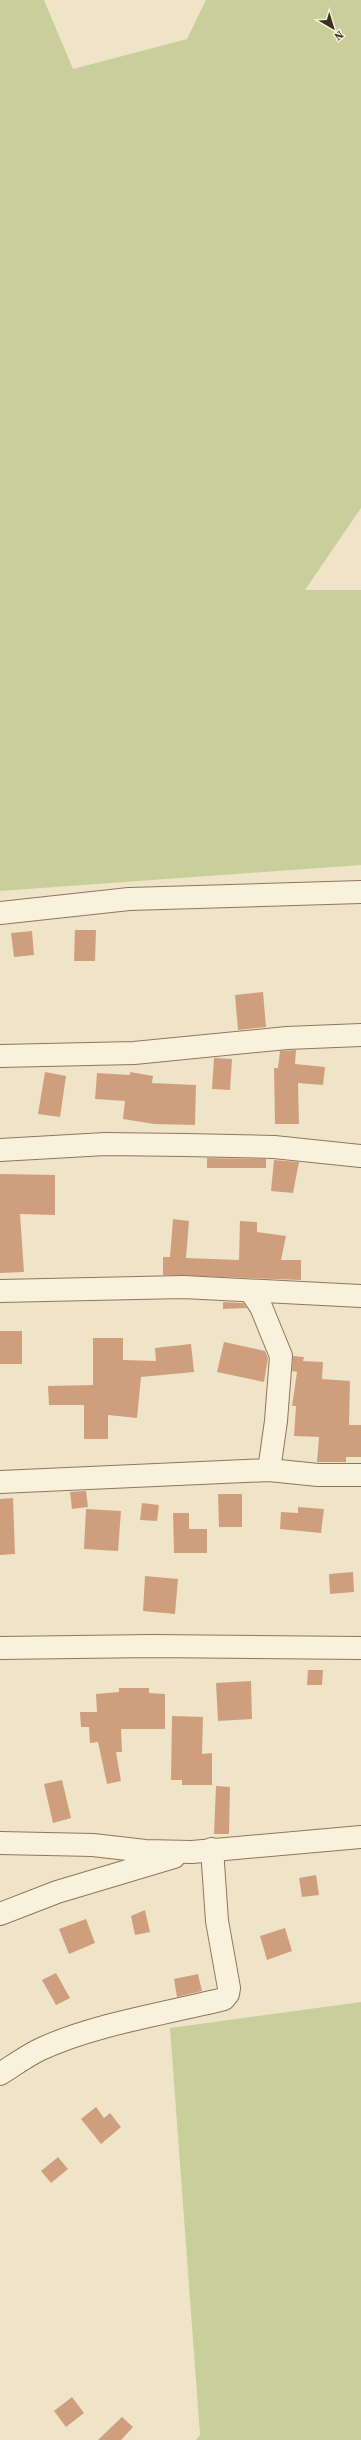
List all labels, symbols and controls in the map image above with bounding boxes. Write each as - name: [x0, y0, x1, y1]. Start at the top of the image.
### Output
- north arrow: [313, 8, 353, 48]
- text: N: [331, 27, 347, 44]

